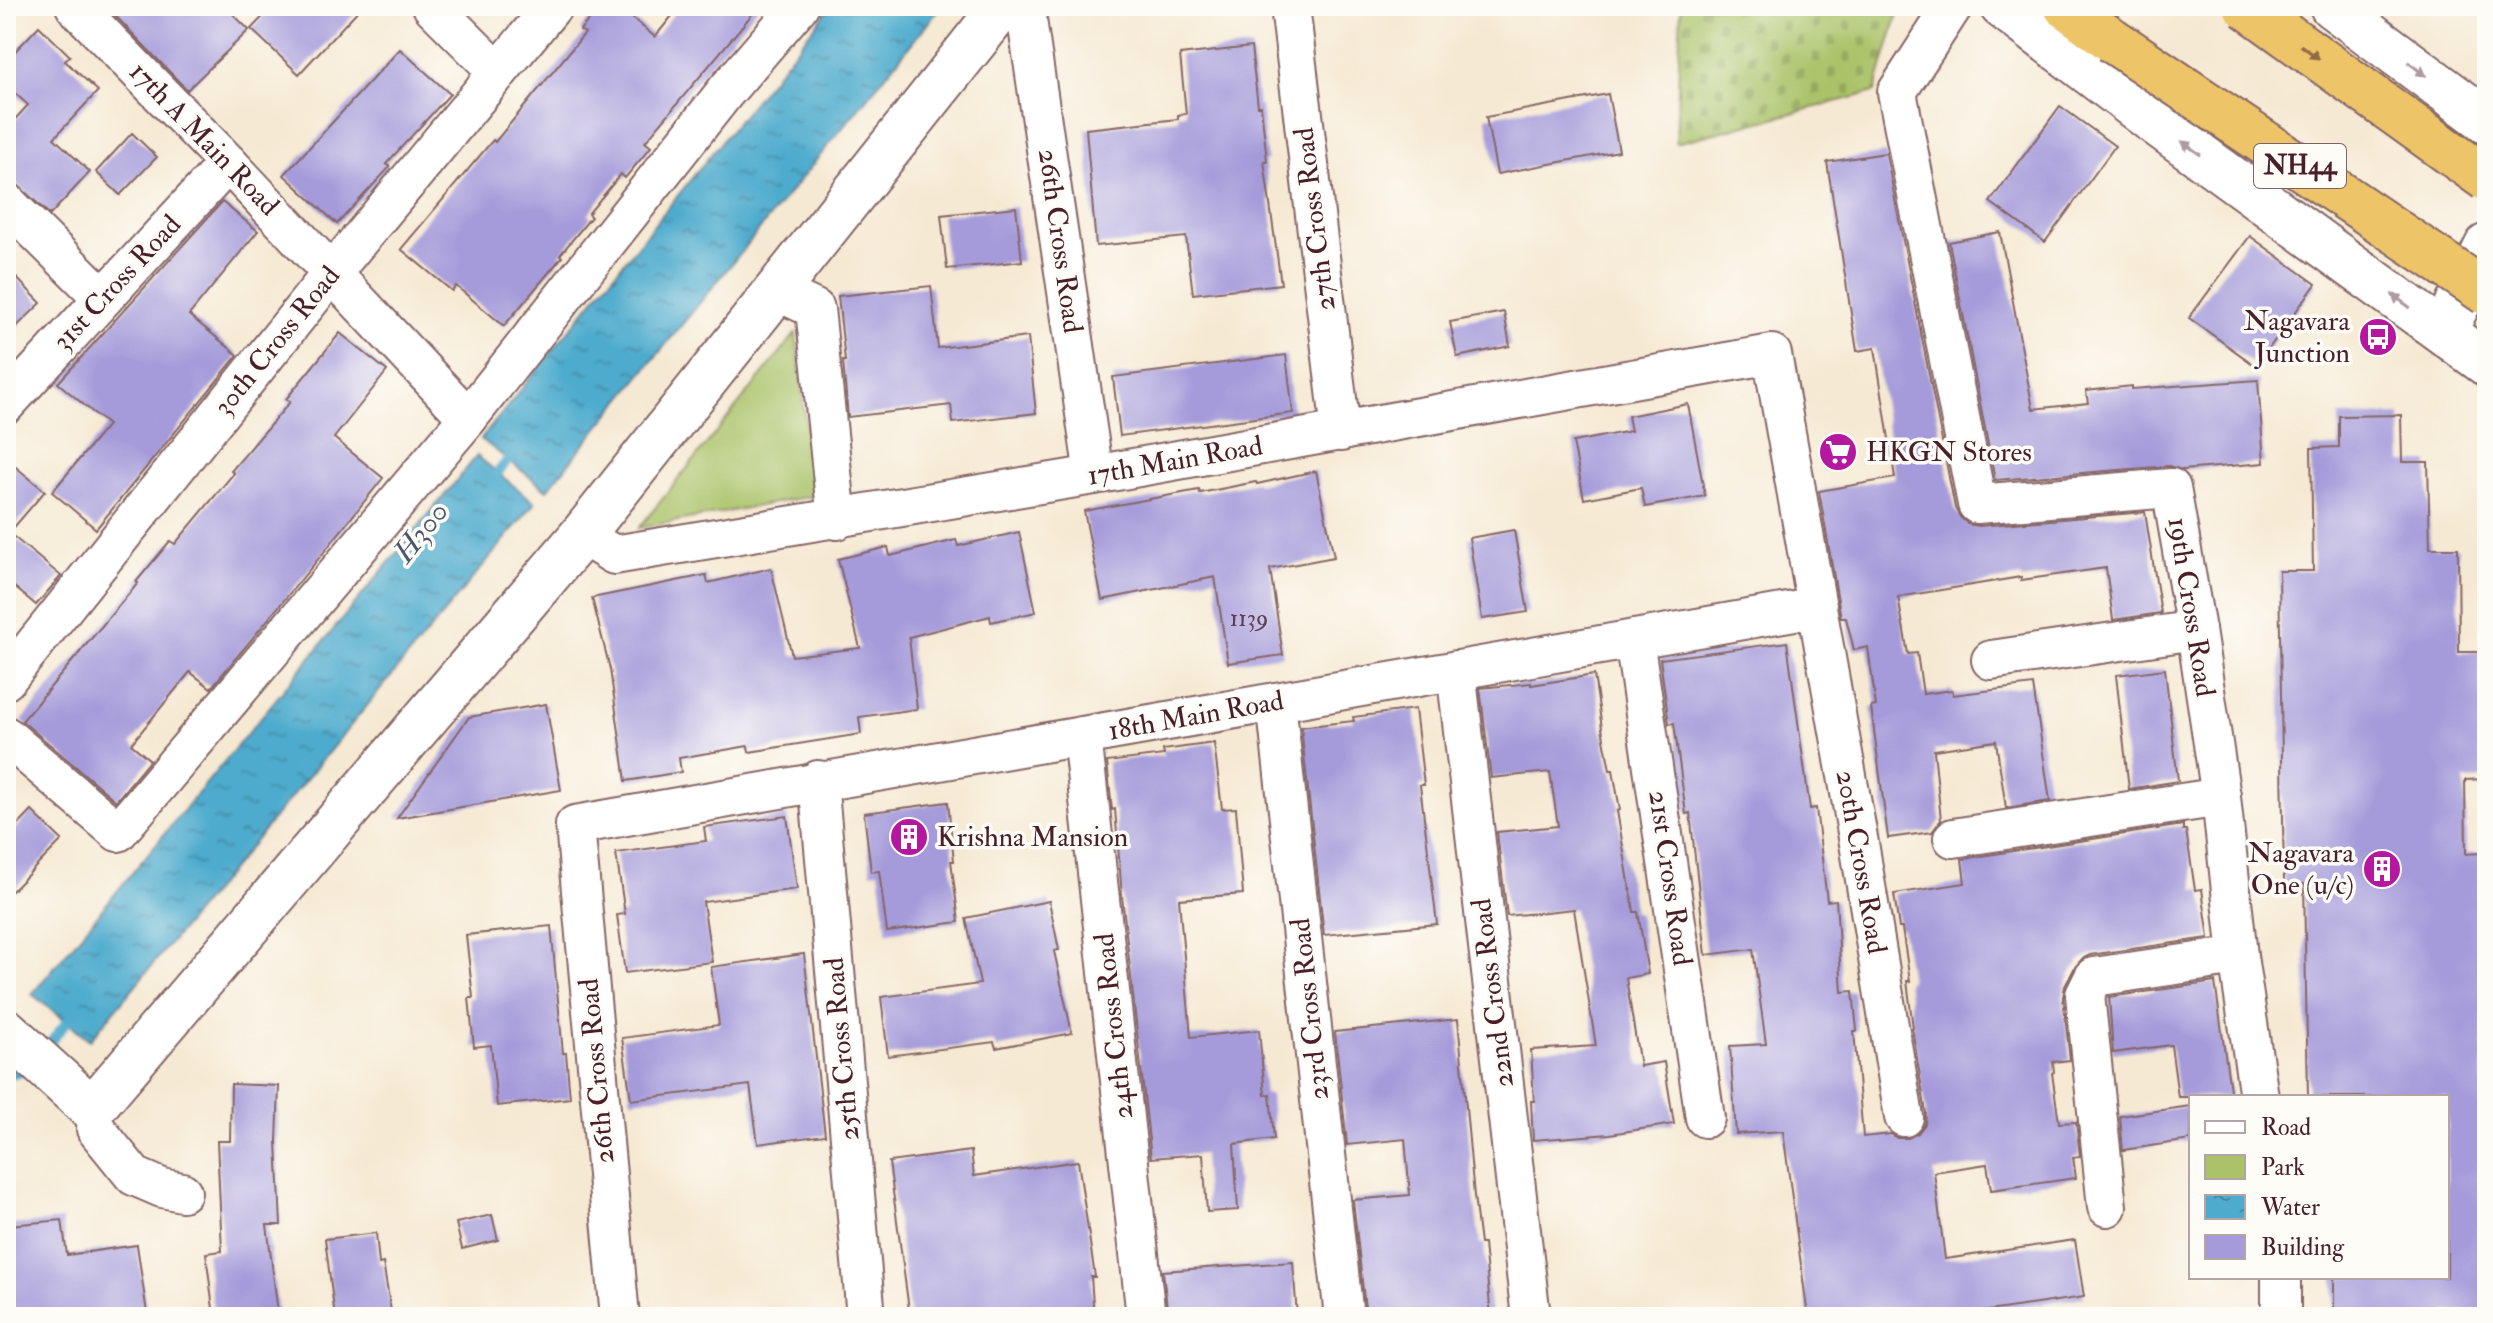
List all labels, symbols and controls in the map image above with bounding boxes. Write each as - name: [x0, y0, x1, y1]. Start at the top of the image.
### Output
- one-way arrow: [2299, 43, 2320, 59]
- street label: 17th A Main Road: [122, 55, 287, 224]
- one-way arrow: [2406, 61, 2427, 76]
- street label: 27th Cross Road: [1286, 125, 1344, 313]
- one-way arrow: [2181, 141, 2201, 157]
- road number: NH44: [2254, 144, 2346, 188]
- street label: 26th Cross Road: [1030, 147, 1090, 336]
- street label: 31st Cross Road: [45, 208, 189, 358]
- street label: 30th Cross Road: [206, 259, 348, 423]
- one-way arrow: [2391, 294, 2412, 310]
- place label: Nagavara Junction: [2244, 304, 2350, 371]
- bus stop icon: Nagavara Junction: [2357, 316, 2399, 358]
- street label: 17th Main Road: [1085, 428, 1266, 494]
- supermarket icon: HKGN Stores: [1817, 431, 1859, 473]
- place label: HKGN Stores: [1866, 435, 2032, 470]
- water label: H300: [384, 494, 456, 572]
- street label: 19th Cross Road: [2160, 515, 2223, 700]
- house number: 1139: [1230, 603, 1268, 634]
- street label: 18th Main Road: [1106, 683, 1287, 749]
- street label: 20th Cross Road: [1828, 767, 1894, 957]
- street label: 21st Cross Road: [1640, 788, 1700, 968]
- building icon: Krishna Mansion: [888, 816, 930, 858]
- place label: Krishna Mansion: [937, 820, 1128, 855]
- place label: Nagavara One (u/c): [2248, 836, 2354, 903]
- building icon: Nagavara One (u/c): [2361, 848, 2403, 890]
- street label: 22nd Cross Road: [1464, 896, 1522, 1089]
- street label: 23rd Cross Road: [1283, 916, 1337, 1102]
- street label: 24th Cross Road: [1087, 931, 1141, 1121]
- street label: 25th Cross Road: [817, 956, 867, 1142]
- street label: 26th Cross Road: [571, 977, 623, 1165]
- legend: [2189, 1095, 2449, 1279]
- text: Road: [2261, 1112, 2311, 1143]
- text: Park: [2261, 1152, 2305, 1183]
- text: Water: [2260, 1192, 2320, 1223]
- text: Building: [2261, 1232, 2345, 1263]

